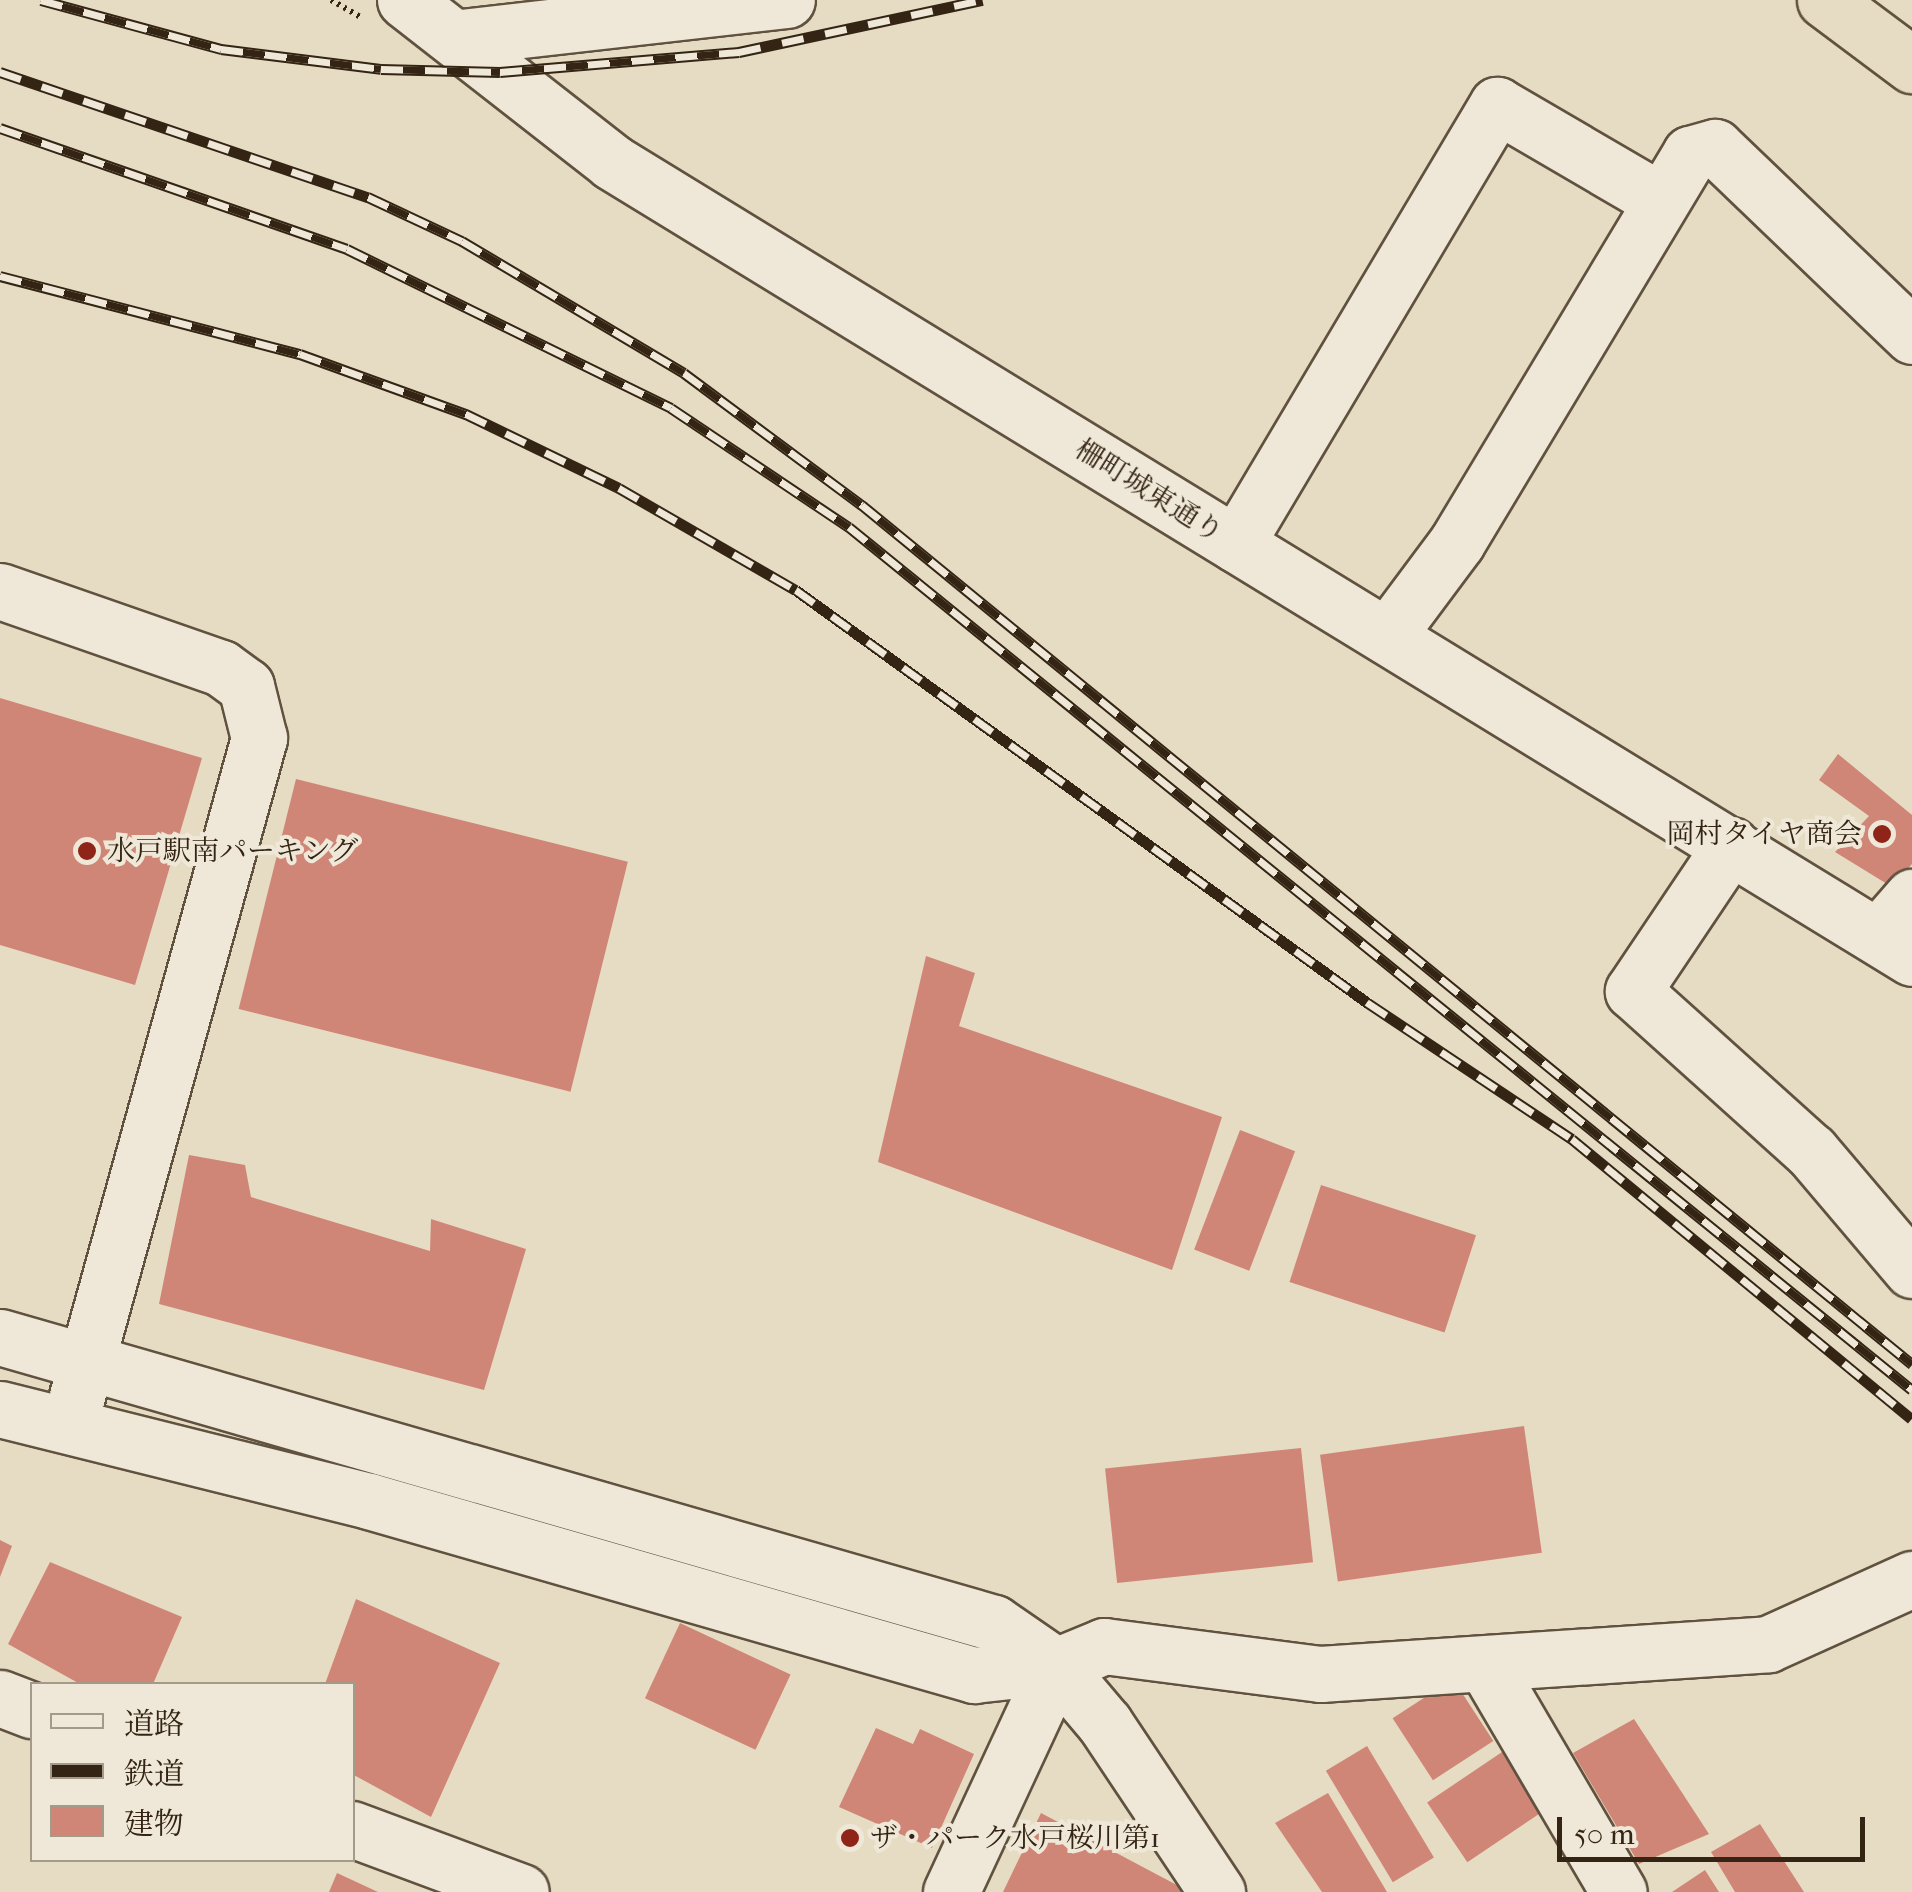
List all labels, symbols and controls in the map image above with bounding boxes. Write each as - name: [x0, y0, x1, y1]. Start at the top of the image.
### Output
- street label: 柵町城東通り: [1069, 432, 1229, 550]
- place label: 岡村タイヤ商会: [1666, 817, 1862, 851]
- marker: 岡村タイヤ商会: [1871, 823, 1893, 845]
- place label: 水戸駅南パーキング: [107, 834, 359, 868]
- marker: 水戸駅南パーキング: [76, 840, 98, 862]
- legend: [30, 1682, 355, 1862]
- text: 道路: [124, 1707, 184, 1742]
- text: 鉄道: [124, 1757, 184, 1792]
- scale bar: [1562, 1797, 1870, 1859]
- text: 建物: [124, 1807, 184, 1842]
- text: 50 m: [1574, 1817, 1635, 1852]
- place label: ザ・パーク水戸桜川第1: [870, 1821, 1160, 1855]
- marker: ザ・パーク水戸桜川第1: [839, 1827, 861, 1849]

